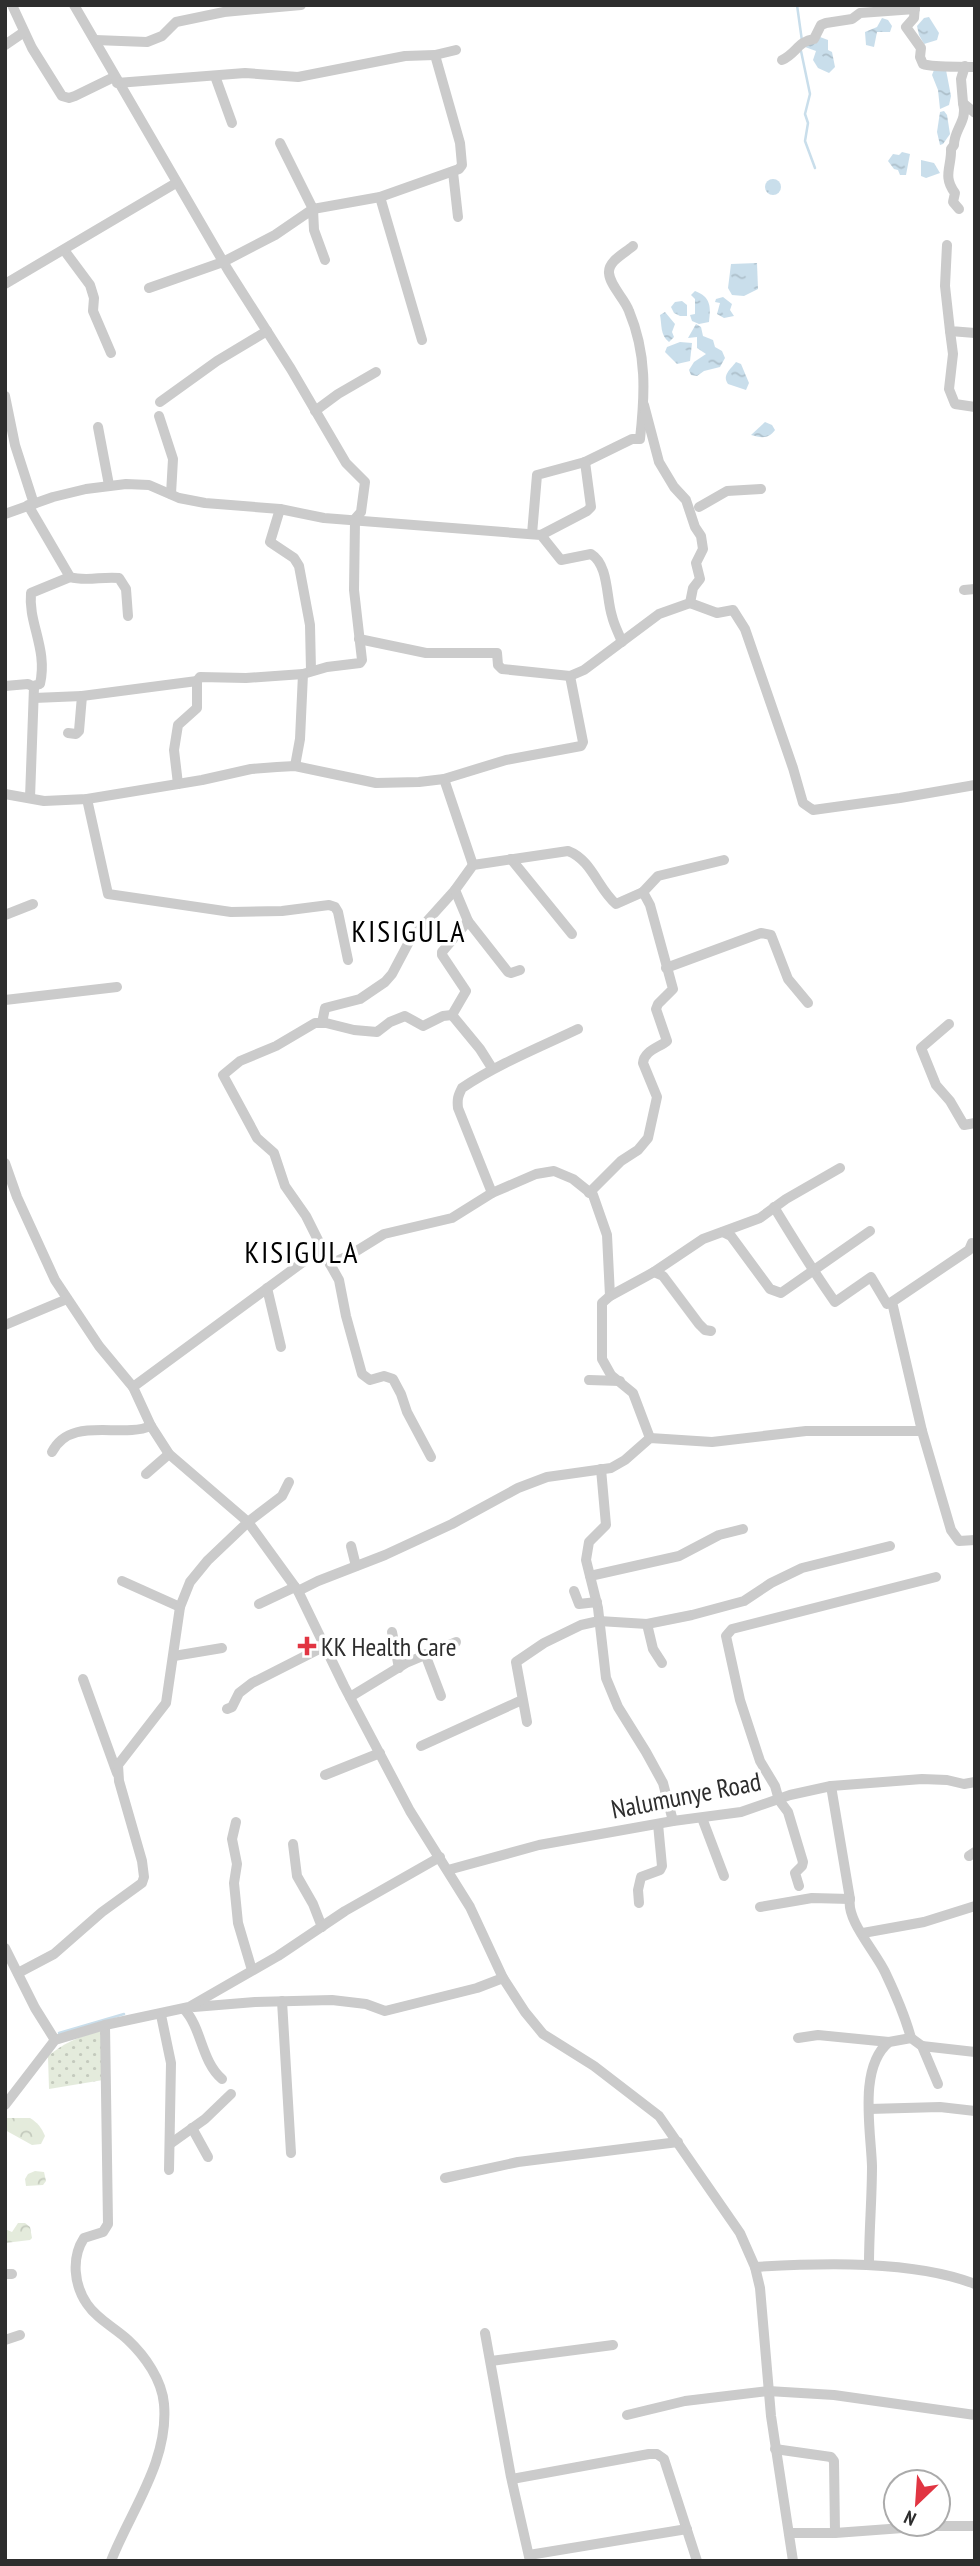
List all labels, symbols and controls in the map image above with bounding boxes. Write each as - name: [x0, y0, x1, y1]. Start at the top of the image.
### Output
- district label: KISIGULA: [352, 911, 466, 950]
- district label: KISIGULA: [245, 1232, 359, 1271]
- place label: KK Health Care: [321, 1630, 457, 1663]
- marker: KK Health Care: [299, 1638, 315, 1654]
- street label: Nalumunye Road: [608, 1764, 764, 1826]
- north arrow: [882, 2468, 952, 2538]
- text: N: [900, 2505, 920, 2531]

